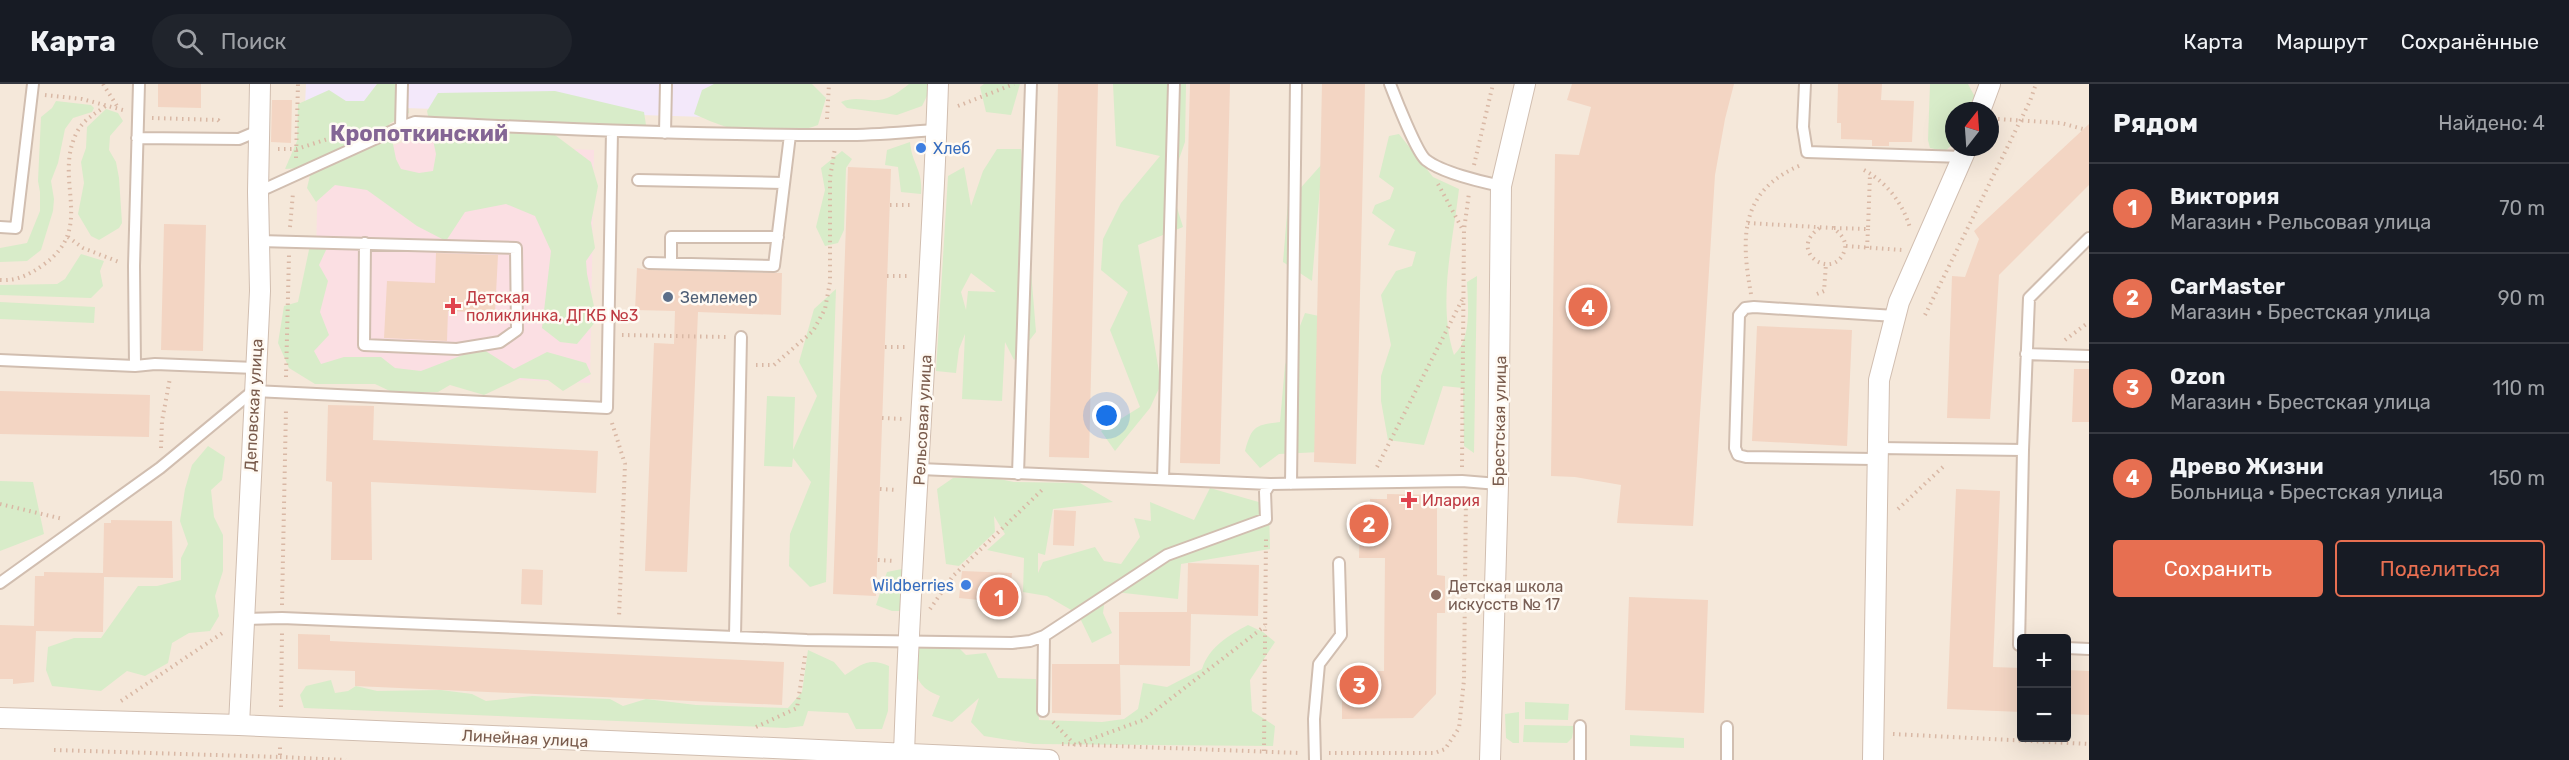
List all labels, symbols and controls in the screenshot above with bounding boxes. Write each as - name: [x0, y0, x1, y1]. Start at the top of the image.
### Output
- search box: [152, 14, 572, 68]
- text: Карта: [30, 25, 116, 58]
- icon: search: [173, 25, 206, 58]
- text: Поиск: [221, 28, 286, 55]
- text: Карта: [2183, 29, 2243, 54]
- text: Маршрут: [2276, 29, 2368, 54]
- text: Сохранённые: [2401, 29, 2539, 54]
- north arrow: [1945, 102, 1999, 156]
- text: Рядом: [2113, 108, 2198, 139]
- text: Найдено: 4: [2438, 111, 2545, 135]
- district label: Кропоткинский: [330, 120, 508, 147]
- place label: Хлеб: [933, 139, 971, 158]
- marker: Хлеб: [914, 141, 928, 155]
- text: Виктория: [2170, 183, 2280, 210]
- text: 1: [2128, 196, 2137, 220]
- text: 70 m: [2499, 196, 2545, 220]
- text: Магазин · Рельсовая улица: [2170, 210, 2431, 234]
- text: CarMaster: [2170, 273, 2285, 300]
- pin: 4: [1568, 284, 1608, 330]
- text: 2: [2126, 286, 2139, 310]
- text: 90 m: [2498, 286, 2545, 310]
- place label: Детская поликлинка, ДГКБ №3: [466, 288, 638, 325]
- place label: Землемер: [680, 288, 757, 307]
- marker: Землемер: [661, 290, 675, 304]
- marker: Детская поликлинка, ДГКБ №3: [444, 297, 462, 315]
- text: Магазин · Брестская улица: [2170, 300, 2431, 324]
- street label: Деповская улица: [241, 338, 266, 472]
- street label: Рельсовая улица: [910, 354, 935, 486]
- street label: Брестская улица: [1489, 356, 1510, 487]
- text: Ozon: [2170, 363, 2225, 390]
- text: 3: [2126, 376, 2139, 400]
- text: 110 m: [2493, 376, 2545, 400]
- text: Магазин · Брестская улица: [2170, 390, 2431, 414]
- your location: [1092, 401, 1121, 430]
- text: Древо Жизни: [2170, 453, 2324, 480]
- text: 4: [2126, 466, 2139, 490]
- text: 150 m: [2489, 466, 2545, 490]
- text: Больница · Брестская улица: [2170, 480, 2443, 504]
- marker: Илария: [1400, 491, 1418, 509]
- place label: Илария: [1422, 491, 1480, 510]
- pin: 2: [1350, 502, 1388, 546]
- button: Сохранить: [2113, 540, 2323, 597]
- button: Поделиться: [2335, 540, 2545, 597]
- pin: 1: [980, 574, 1018, 620]
- place label: Wildberries: [872, 576, 954, 595]
- place label: Детская школа искусств № 17: [1448, 577, 1563, 614]
- marker: Wildberries: [959, 578, 973, 592]
- marker: Детская школа искусств № 17: [1429, 588, 1443, 602]
- map controls: [2017, 634, 2071, 742]
- button: +: [2017, 634, 2071, 688]
- pin: 3: [1340, 662, 1378, 708]
- button: −: [2017, 688, 2071, 742]
- street label: Линейная улица: [461, 726, 589, 751]

